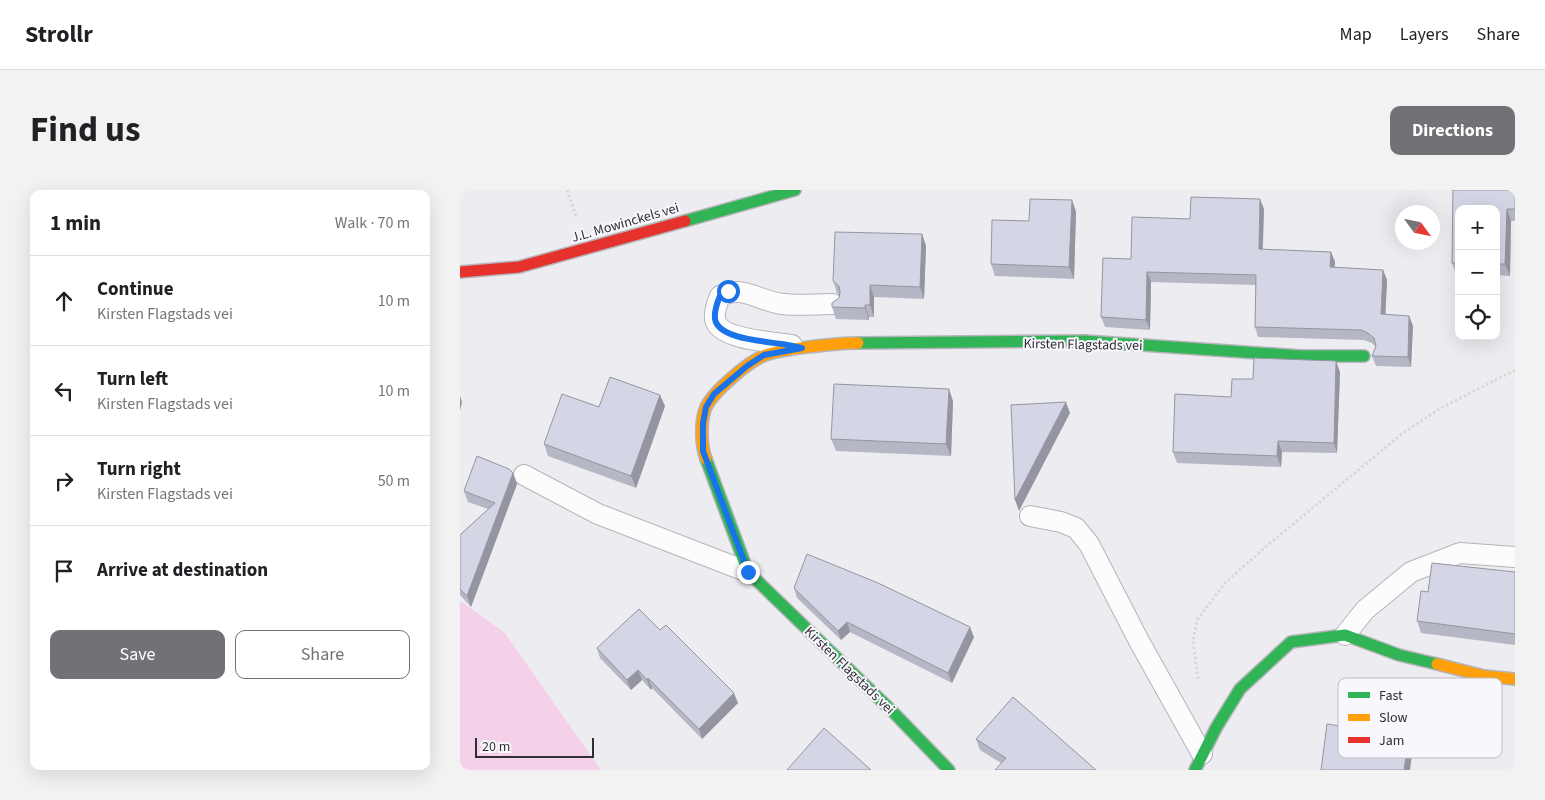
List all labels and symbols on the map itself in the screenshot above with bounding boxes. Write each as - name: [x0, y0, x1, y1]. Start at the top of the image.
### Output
- street label: J.L. Mowinckels vei: [569, 198, 681, 248]
- north arrow: [1395, 205, 1440, 250]
- route start: [717, 280, 740, 303]
- street label: Kirsten Flagstads vei: [1023, 334, 1143, 356]
- route end: [737, 561, 760, 584]
- street label: Kirsten Flagstads vei: [800, 622, 899, 719]
- legend: [1338, 678, 1502, 758]
- text: Fast: [1379, 686, 1403, 706]
- text: Slow: [1379, 708, 1408, 728]
- text: Jam: [1379, 731, 1404, 751]
- scale bar: [475, 735, 594, 758]

